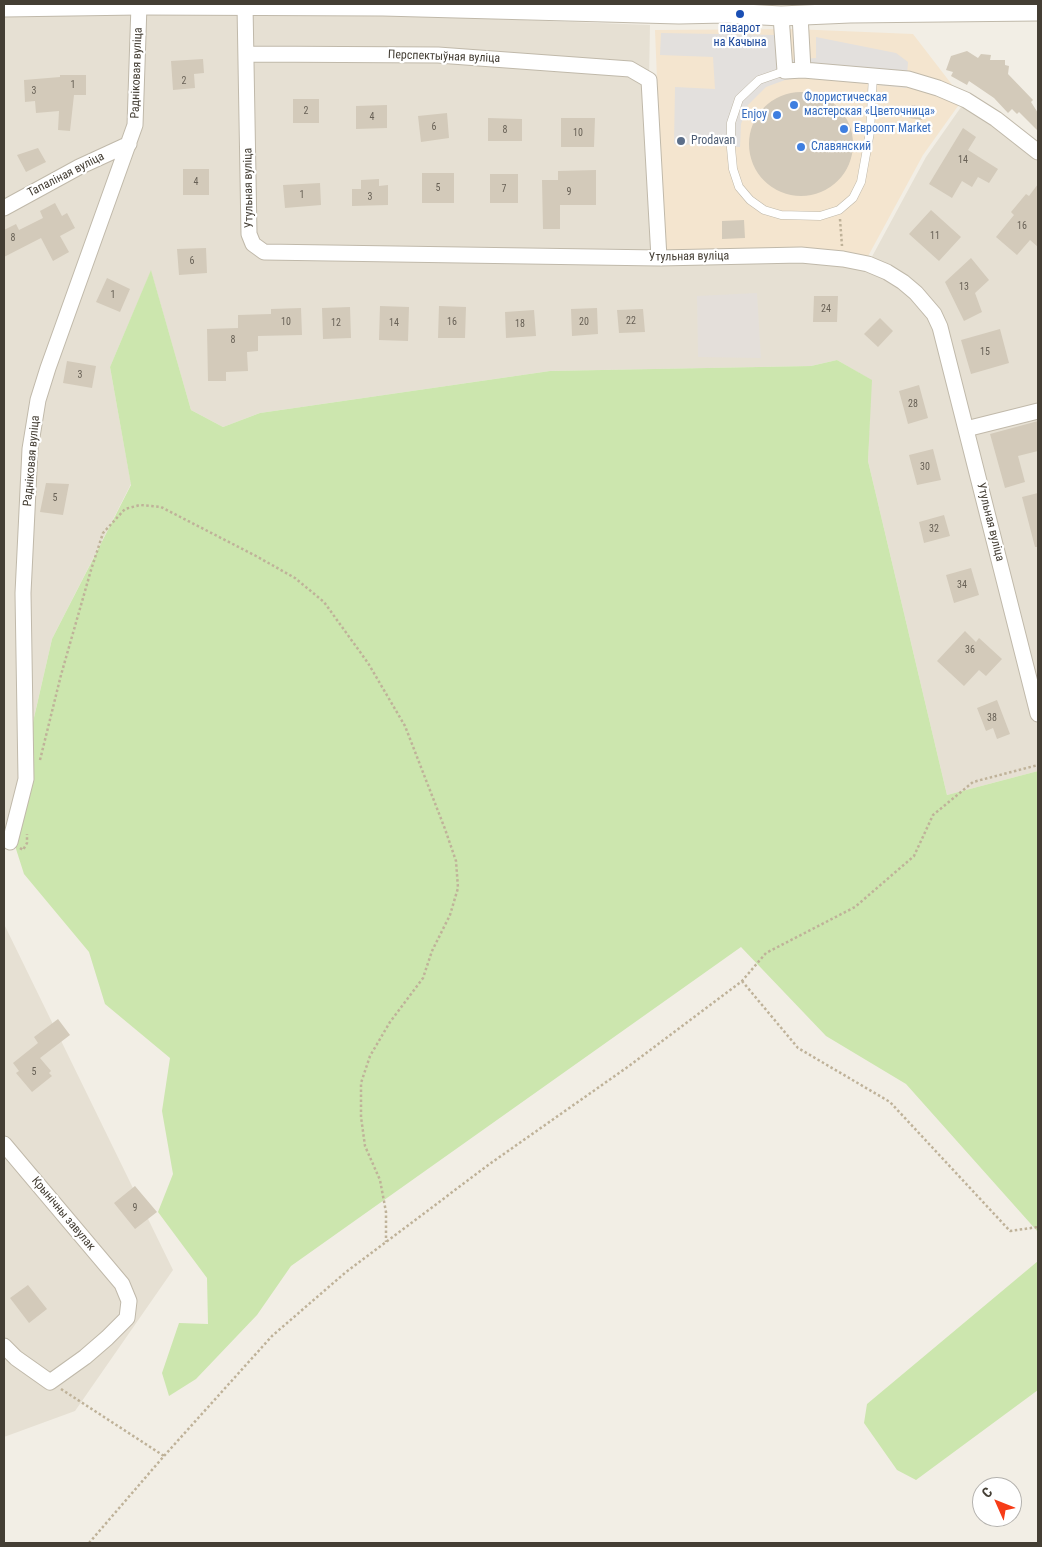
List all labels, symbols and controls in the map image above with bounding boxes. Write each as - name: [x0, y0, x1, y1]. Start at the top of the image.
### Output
- marker: паварот на Качына: [734, 8, 746, 20]
- place label: паварот на Качына: [714, 22, 766, 50]
- street label: Радніковая вуліца: [128, 27, 146, 119]
- street label: Перспектыўная вуліца: [388, 48, 500, 66]
- house number: 2: [182, 75, 186, 87]
- house number: 1: [71, 79, 75, 91]
- house number: 3: [32, 85, 36, 97]
- place label: Флористическая мастерская «Цветочница»: [804, 91, 935, 119]
- marker: Флористическая мастерская «Цветочница»: [788, 99, 800, 111]
- house number: 2: [304, 105, 308, 117]
- place label: Enjoy: [742, 108, 767, 122]
- marker: Enjoy: [771, 109, 783, 121]
- house number: 4: [370, 111, 374, 123]
- house number: 6: [432, 121, 436, 133]
- place label: Евроопт Market: [854, 122, 931, 136]
- marker: Евроопт Market: [838, 123, 850, 135]
- house number: 8: [503, 124, 507, 136]
- house number: 10: [573, 127, 583, 139]
- place label: Prodavan: [691, 134, 735, 148]
- marker: Prodavan: [675, 135, 687, 147]
- place label: Славянский: [811, 140, 871, 154]
- marker: Славянский: [795, 141, 807, 153]
- street label: Утульная вуліца: [241, 148, 257, 228]
- street label: Тапаліная вуліца: [25, 149, 107, 201]
- house number: 14: [958, 154, 968, 166]
- house number: 4: [194, 176, 198, 188]
- house number: 5: [436, 182, 440, 194]
- house number: 7: [502, 183, 506, 195]
- house number: 9: [567, 186, 571, 198]
- house number: 1: [300, 189, 304, 201]
- house number: 3: [368, 191, 372, 203]
- house number: 16: [1017, 220, 1027, 232]
- house number: 11: [930, 230, 940, 242]
- house number: 8: [11, 232, 15, 244]
- street label: Утульная вуліца: [649, 249, 729, 265]
- house number: 6: [190, 255, 194, 267]
- house number: 13: [959, 281, 969, 293]
- house number: 1: [111, 289, 115, 301]
- house number: 24: [821, 303, 831, 315]
- house number: 22: [626, 315, 636, 327]
- house number: 10: [281, 316, 291, 328]
- house number: 16: [447, 316, 457, 328]
- house number: 20: [579, 316, 589, 328]
- house number: 12: [331, 317, 341, 329]
- house number: 14: [389, 317, 399, 329]
- house number: 18: [515, 318, 525, 330]
- house number: 8: [231, 334, 235, 346]
- house number: 15: [980, 346, 990, 358]
- house number: 3: [78, 369, 82, 381]
- house number: 28: [908, 398, 918, 410]
- street label: Радніковая вуліца: [21, 415, 43, 507]
- house number: 30: [920, 461, 930, 473]
- street label: Утульная вуліца: [973, 481, 1007, 563]
- house number: 5: [53, 492, 57, 504]
- house number: 32: [929, 523, 939, 535]
- house number: 34: [957, 579, 967, 591]
- house number: 36: [965, 644, 975, 656]
- house number: 38: [987, 712, 997, 724]
- house number: 5: [32, 1066, 36, 1078]
- street label: Крынічны завулак: [28, 1174, 98, 1254]
- house number: 9: [133, 1202, 137, 1214]
- north arrow: [972, 1477, 1022, 1527]
- text: С: [978, 1484, 995, 1501]

